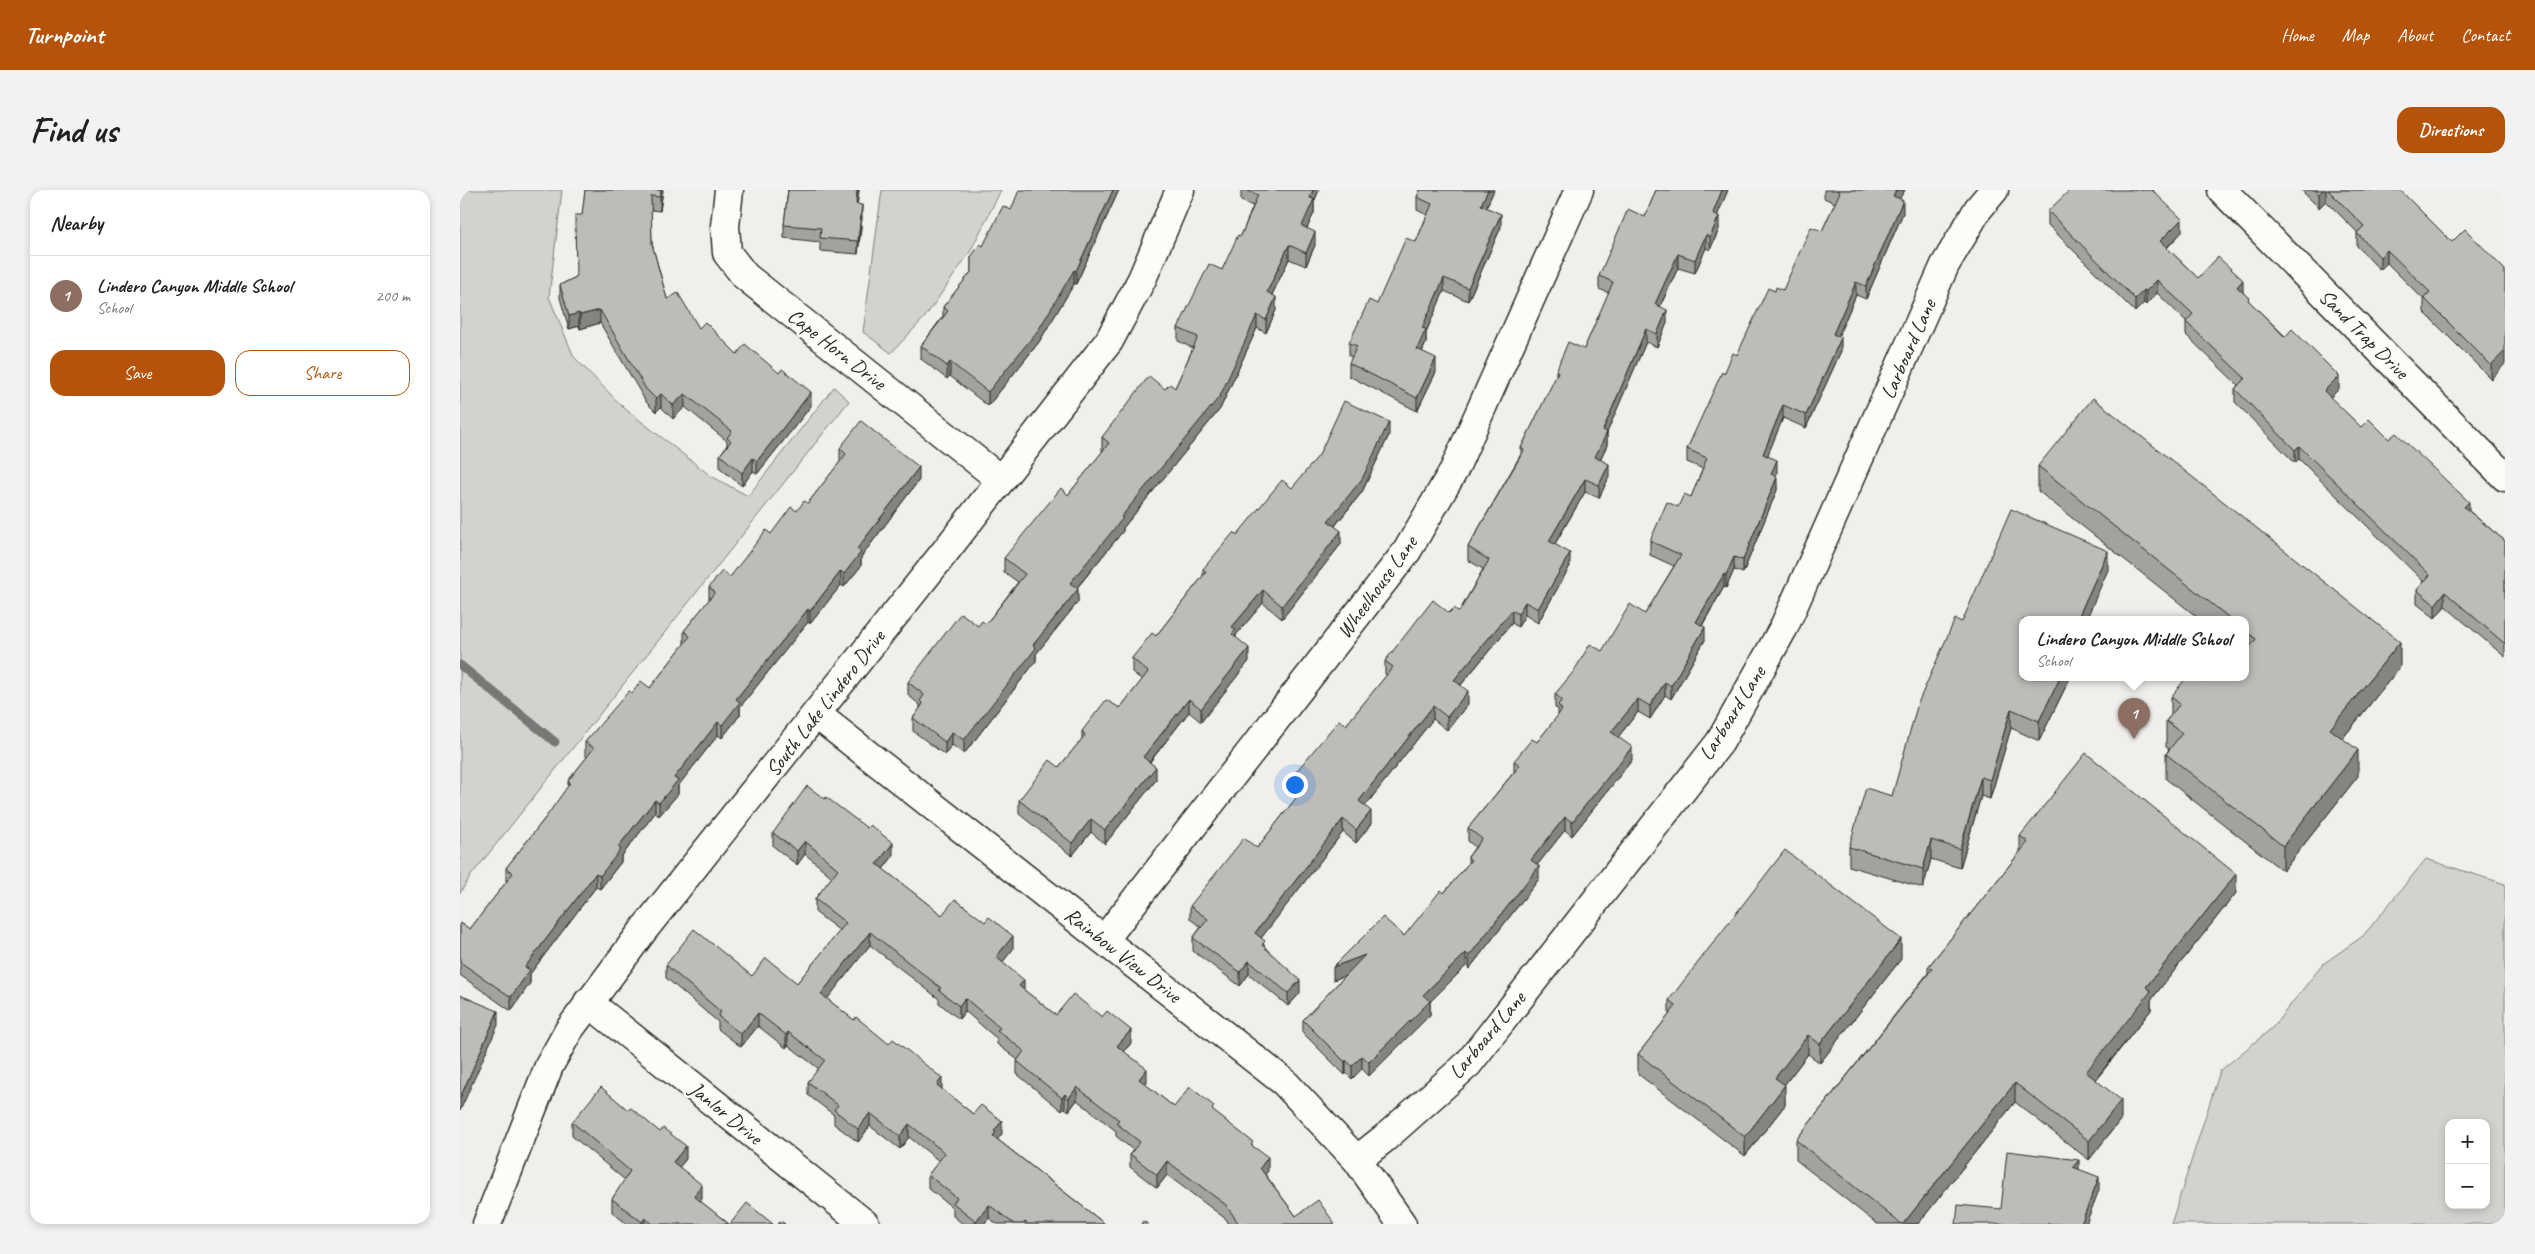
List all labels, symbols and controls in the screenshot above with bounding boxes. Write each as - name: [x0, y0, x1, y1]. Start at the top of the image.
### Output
- text: Turnpoint: [25, 20, 104, 50]
- text: Home: [2281, 24, 2314, 46]
- text: Map: [2342, 24, 2369, 46]
- text: About: [2397, 24, 2433, 46]
- text: Contact: [2461, 24, 2510, 46]
- button: Directions: [2397, 107, 2505, 153]
- text: Find us: [30, 108, 117, 153]
- text: Nearby: [50, 210, 103, 236]
- text: Lindero Canyon Middle School: [97, 274, 292, 298]
- street label: Sand Trap Drive: [2314, 284, 2416, 386]
- text: 1: [62, 286, 70, 306]
- text: 200 m: [376, 286, 410, 306]
- street label: Larboard Lane: [1875, 294, 1942, 403]
- text: School: [97, 298, 131, 318]
- street label: Cape Horn Drive: [783, 302, 892, 396]
- button: Save: [50, 350, 225, 396]
- button: Share: [235, 350, 410, 396]
- street label: Wheelhouse Lane: [1331, 529, 1424, 643]
- popup: [2019, 616, 2249, 681]
- street label: South Lake Lindero Drive: [760, 624, 891, 782]
- text: Lindero Canyon Middle School: [2036, 627, 2232, 651]
- text: School: [2036, 651, 2071, 671]
- street label: Larboard Lane: [1693, 660, 1772, 765]
- pin: 1: [2118, 698, 2150, 739]
- your location: [1282, 772, 1308, 798]
- street label: Rainbow View Drive: [1060, 902, 1188, 1010]
- street label: Larboard Lane: [1443, 985, 1532, 1084]
- street label: Janlor Drive: [684, 1075, 769, 1152]
- map controls: [2445, 1119, 2490, 1209]
- button: +: [2445, 1119, 2490, 1164]
- button: −: [2445, 1164, 2490, 1209]

